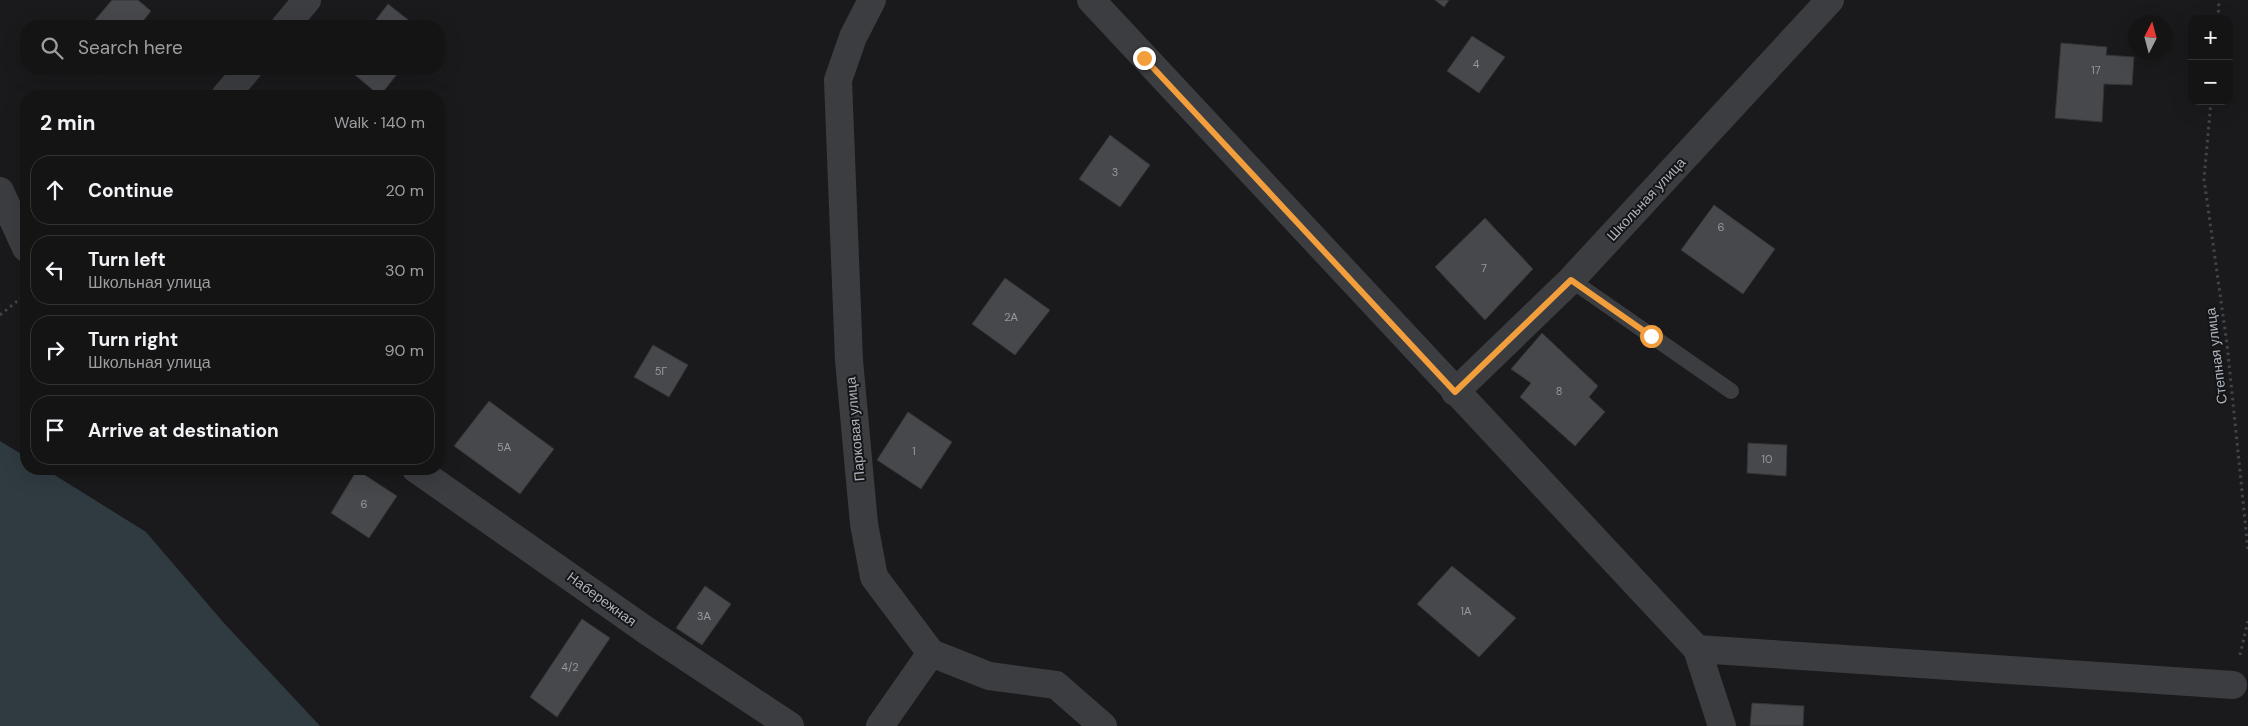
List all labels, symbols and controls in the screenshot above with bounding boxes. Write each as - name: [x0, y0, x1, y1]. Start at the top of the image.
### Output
- north arrow: [2128, 15, 2173, 60]
- map controls: [2188, 15, 2233, 105]
- button: +: [2188, 15, 2233, 60]
- search box: [20, 20, 445, 75]
- icon: search: [38, 34, 66, 62]
- text: Search here: [78, 35, 183, 60]
- route end: [1133, 47, 1156, 70]
- house number: 4: [1473, 57, 1480, 71]
- button: −: [2188, 60, 2233, 105]
- house number: 17: [2091, 63, 2101, 77]
- text: 2 min: [40, 109, 96, 137]
- text: Walk · 140 m: [334, 112, 425, 133]
- street label: Школьная улица: [1603, 153, 1689, 244]
- house number: 3: [1112, 165, 1118, 179]
- icon: ahead: [41, 176, 69, 204]
- text: Continue: [88, 178, 174, 203]
- text: 20 m: [385, 180, 424, 201]
- house number: 6: [1718, 220, 1725, 234]
- text: Turn left: [88, 247, 166, 272]
- icon: left: [41, 256, 69, 284]
- text: 30 m: [385, 260, 424, 281]
- house number: 7: [1481, 261, 1487, 275]
- text: Школьная улица: [88, 272, 211, 293]
- street label: Степная улица: [2201, 307, 2231, 405]
- house number: 2А: [1004, 310, 1018, 324]
- route start: [1640, 325, 1663, 348]
- text: Turn right: [88, 327, 178, 352]
- icon: right: [41, 336, 69, 364]
- text: 90 m: [384, 340, 424, 361]
- text: Школьная улица: [88, 352, 211, 373]
- house number: 5Г: [655, 364, 667, 378]
- street label: Парковая улица: [841, 376, 869, 482]
- house number: 8: [1556, 384, 1562, 398]
- icon: arrive: [41, 416, 69, 444]
- text: Arrive at destination: [88, 418, 279, 443]
- house number: 5А: [497, 440, 512, 454]
- house number: 1: [912, 444, 916, 458]
- house number: 10: [1762, 452, 1772, 466]
- house number: 6: [361, 497, 368, 511]
- street label: Набережная: [564, 568, 640, 630]
- house number: 1А: [1461, 604, 1472, 618]
- house number: 3А: [697, 609, 712, 623]
- house number: 4/2: [561, 660, 579, 674]

